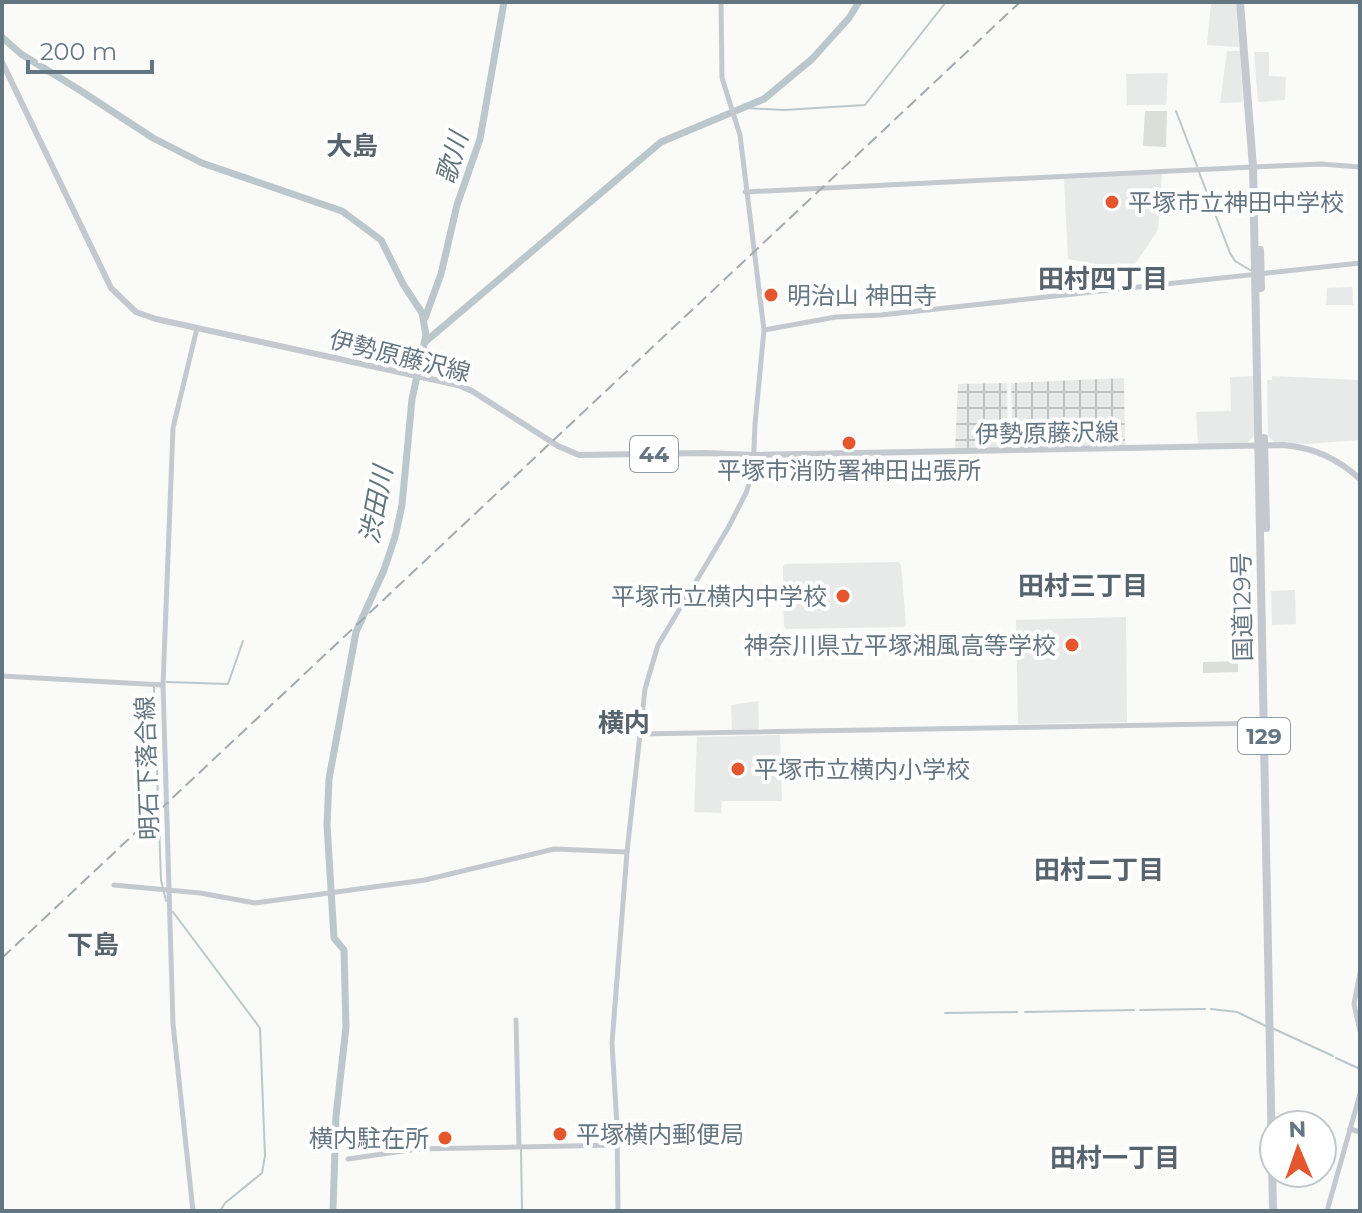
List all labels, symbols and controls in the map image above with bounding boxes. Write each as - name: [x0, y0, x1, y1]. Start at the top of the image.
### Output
- scale bar: [28, 24, 152, 74]
- text: 200 m: [40, 37, 117, 66]
- water label: 歌川: [429, 126, 475, 187]
- district label: 大島: [326, 130, 378, 162]
- place label: 平塚市立神田中学校: [1128, 188, 1344, 217]
- marker: 平塚市立神田中学校: [1103, 193, 1121, 211]
- district label: 田村四丁目: [1038, 263, 1168, 295]
- place label: 明治山 神田寺: [787, 281, 937, 310]
- marker: 明治山 神田寺: [762, 286, 780, 304]
- street label: 伊勢原藤沢線: [327, 325, 473, 387]
- street label: 伊勢原藤沢線: [975, 417, 1119, 449]
- marker: 平塚市消防署神田出張所: [840, 434, 858, 452]
- road number: 44: [630, 436, 678, 472]
- place label: 平塚市消防署神田出張所: [717, 456, 981, 485]
- water label: 渋田川: [353, 461, 400, 546]
- street label: 国道129号: [1227, 552, 1257, 662]
- district label: 田村三丁目: [1018, 570, 1148, 602]
- place label: 平塚市立横内中学校: [611, 582, 827, 611]
- marker: 平塚市立横内中学校: [834, 587, 852, 605]
- place label: 神奈川県立平塚湘風高等学校: [744, 631, 1056, 660]
- marker: 神奈川県立平塚湘風高等学校: [1063, 636, 1081, 654]
- street label: 明石下落合線: [130, 696, 164, 840]
- district label: 横内: [598, 707, 650, 739]
- road number: 129: [1238, 718, 1290, 754]
- place label: 平塚市立横内小学校: [754, 755, 970, 784]
- marker: 平塚市立横内小学校: [729, 760, 747, 778]
- district label: 田村二丁目: [1034, 854, 1164, 886]
- district label: 下島: [67, 929, 119, 961]
- north arrow: [1258, 1109, 1338, 1189]
- text: N: [1288, 1116, 1307, 1143]
- place label: 平塚横内郵便局: [576, 1120, 744, 1149]
- place label: 横内駐在所: [309, 1124, 429, 1153]
- marker: 平塚横内郵便局: [551, 1125, 569, 1143]
- marker: 横内駐在所: [436, 1129, 454, 1147]
- district label: 田村一丁目: [1050, 1142, 1180, 1174]

